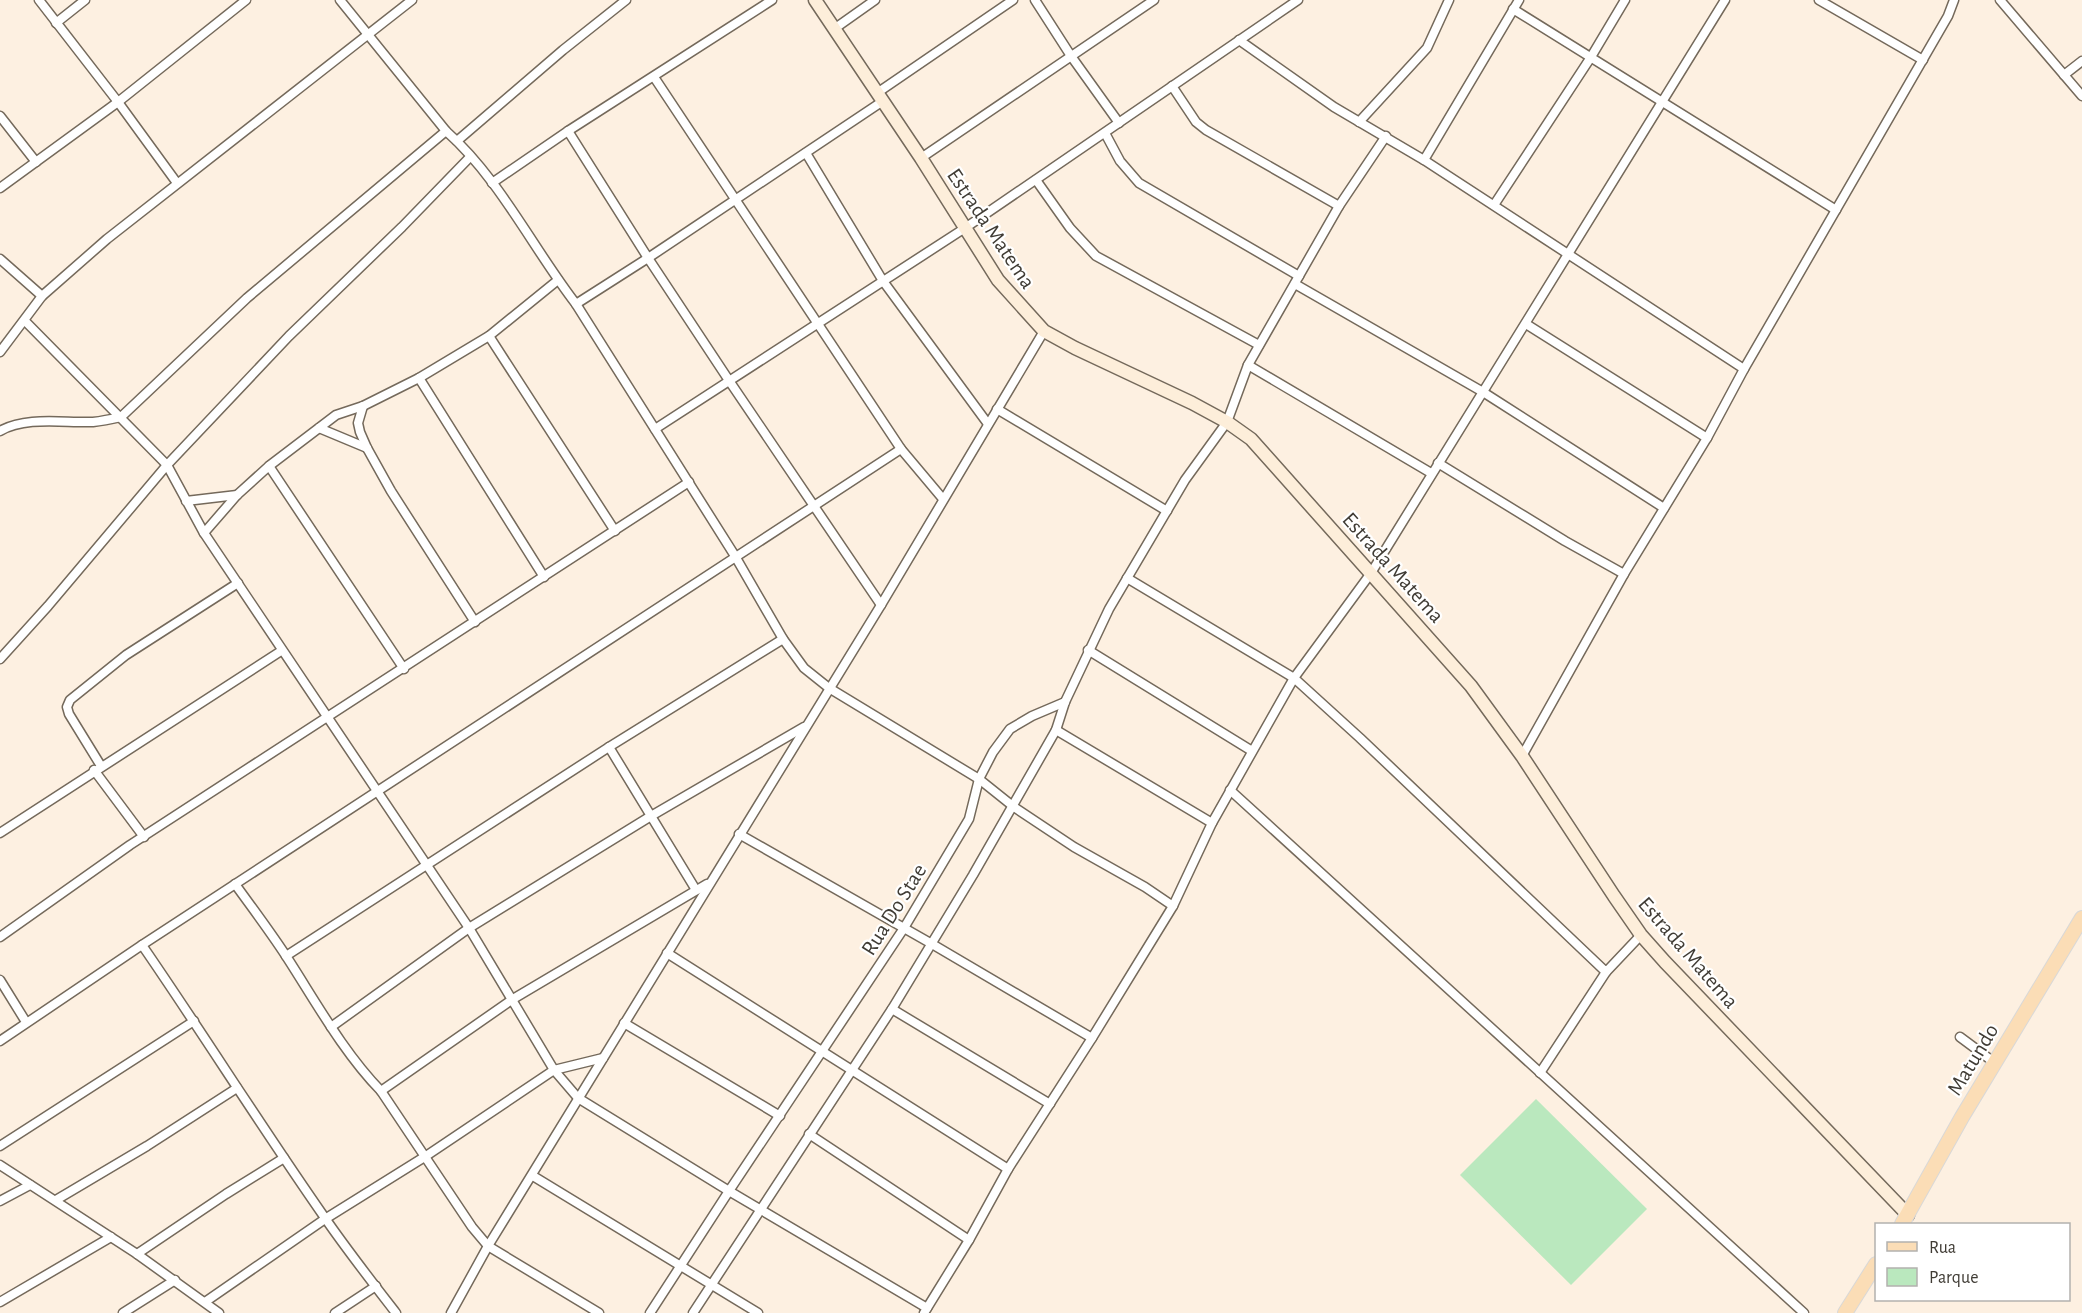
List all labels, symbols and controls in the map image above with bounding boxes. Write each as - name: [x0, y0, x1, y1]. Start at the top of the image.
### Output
- street label: Estrada Matema: [943, 164, 1039, 293]
- street label: Estrada Matema: [1338, 508, 1448, 627]
- street label: Rua Do Stae: [857, 860, 931, 959]
- street label: Estrada Matema: [1634, 893, 1742, 1013]
- street label: Matundo: [1943, 1020, 2003, 1099]
- legend: [1875, 1223, 2070, 1301]
- text: Rua: [1929, 1239, 1956, 1257]
- text: Parque: [1929, 1269, 1978, 1287]

